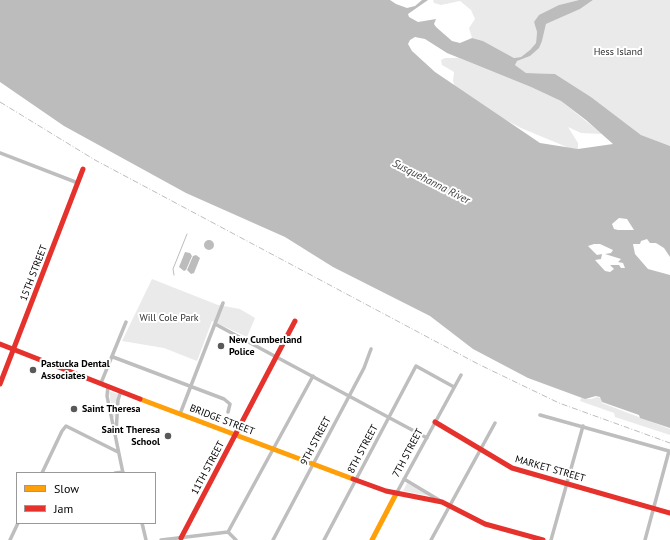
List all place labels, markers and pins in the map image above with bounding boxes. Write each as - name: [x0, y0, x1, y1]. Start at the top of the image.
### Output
- place label: New Cumberland Police: [229, 334, 302, 358]
- marker: New Cumberland Police: [216, 341, 226, 351]
- place label: Pastucka Dental Associates: [41, 358, 110, 382]
- marker: Pastucka Dental Associates: [28, 365, 38, 375]
- place label: Saint Theresa: [82, 403, 140, 415]
- marker: Saint Theresa: [69, 404, 79, 414]
- place label: Saint Theresa School: [102, 424, 160, 448]
- marker: Saint Theresa School: [163, 431, 173, 441]

